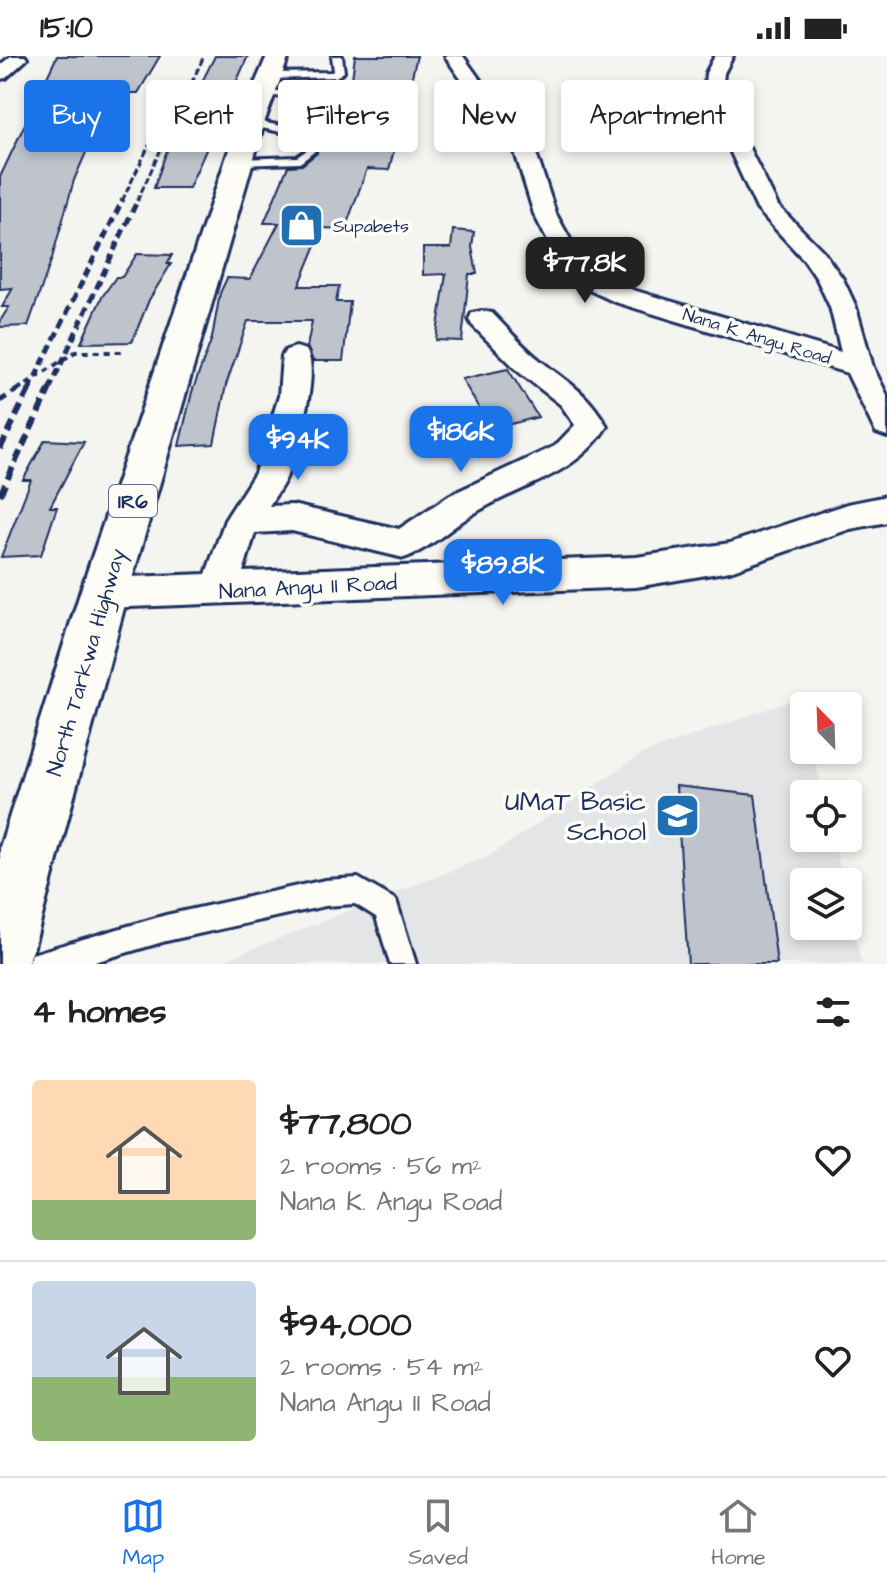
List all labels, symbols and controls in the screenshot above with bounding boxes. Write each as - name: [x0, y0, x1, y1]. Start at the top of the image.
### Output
- text: 15:10: [40, 7, 93, 49]
- chip: Buy: [24, 80, 130, 152]
- chip: Rent: [146, 80, 262, 152]
- chip: Filters: [278, 80, 418, 152]
- chip: New: [434, 80, 545, 152]
- chip: Apartment: [561, 80, 754, 152]
- shop icon: Supabets: [278, 202, 326, 250]
- place label: Supabets: [333, 214, 409, 239]
- pin: $77.8K: [520, 237, 650, 305]
- text: $77.8K: [544, 245, 626, 281]
- street label: Nana K. Angu Road: [679, 302, 834, 372]
- pin: $186K: [405, 406, 517, 474]
- pin: $94K: [251, 414, 345, 482]
- text: $186K: [428, 414, 494, 450]
- text: $94K: [267, 422, 329, 458]
- road number: IR6: [109, 485, 157, 517]
- pin: $89.8K: [438, 539, 568, 607]
- street label: North Tarkwa Highway: [39, 545, 135, 780]
- text: $89.8K: [462, 547, 544, 583]
- street label: Nana Angu II Road: [218, 567, 398, 609]
- north arrow: [790, 692, 862, 764]
- map controls: [790, 692, 862, 940]
- button: locate: [790, 780, 862, 852]
- place label: UMaT Basic School: [505, 784, 646, 850]
- school or university icon: UMaT Basic School: [653, 792, 701, 840]
- button: layers: [790, 868, 862, 940]
- text: 4 homes: [32, 988, 167, 1036]
- icon: filters: [811, 990, 855, 1034]
- text: $77,800: [280, 1100, 412, 1148]
- icon: home: [96, 1112, 192, 1208]
- icon: heart: [811, 1138, 855, 1182]
- text: 2 rooms · 56 m²: [280, 1148, 482, 1184]
- text: Nana K. Angu Road: [280, 1184, 502, 1220]
- text: $94,000: [280, 1301, 412, 1349]
- icon: home: [96, 1313, 192, 1409]
- icon: heart: [811, 1339, 855, 1383]
- text: 2 rooms · 54 m²: [280, 1349, 483, 1385]
- text: Nana Angu II Road: [280, 1385, 491, 1421]
- tab: Map: [121, 1494, 165, 1573]
- tab: Saved: [408, 1494, 468, 1573]
- tab: Home: [711, 1494, 766, 1573]

